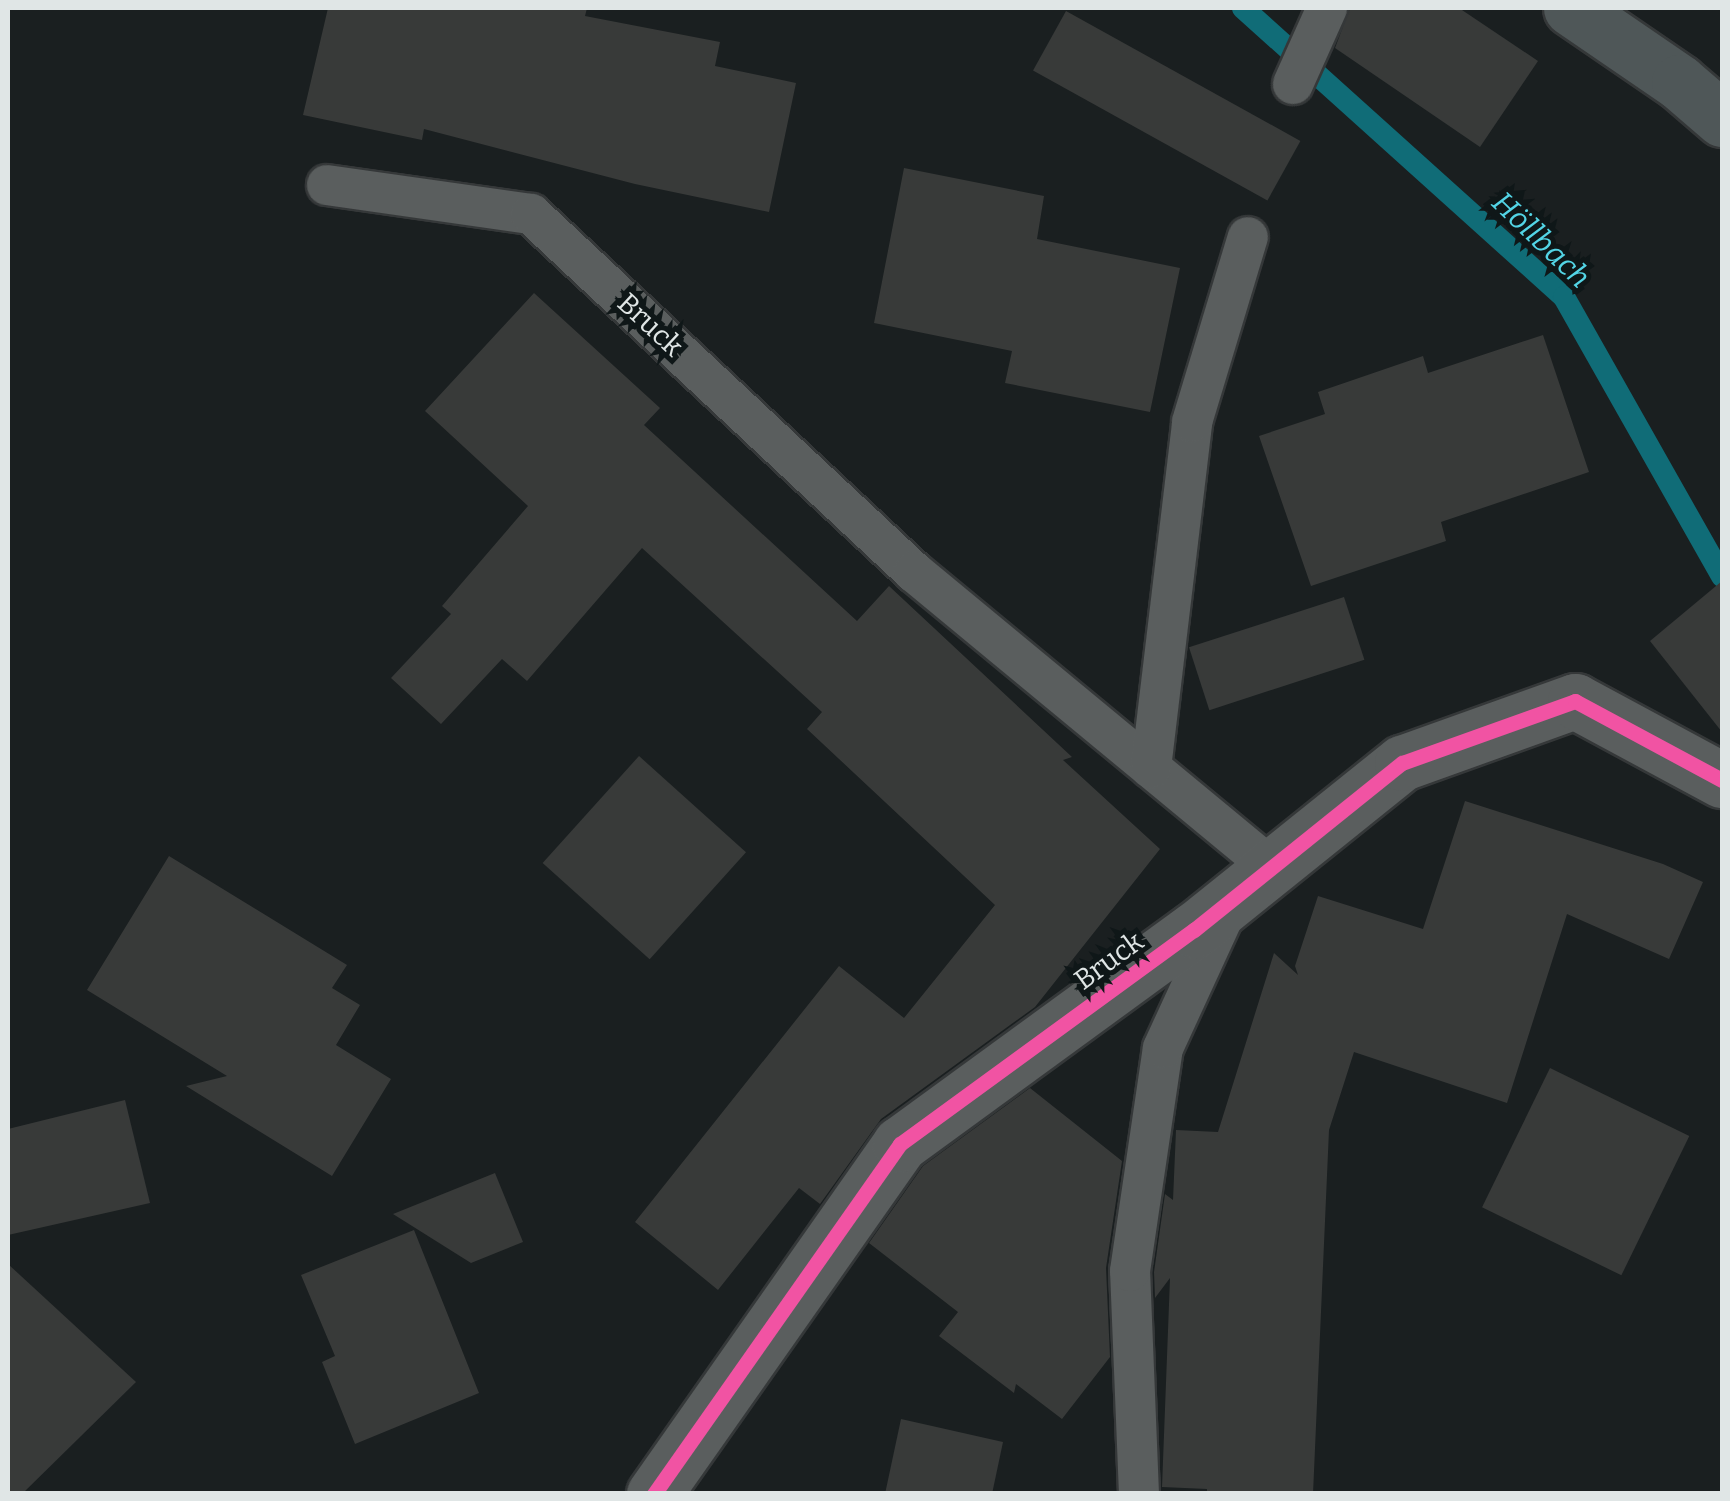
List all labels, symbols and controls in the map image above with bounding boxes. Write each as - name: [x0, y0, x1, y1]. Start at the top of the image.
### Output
- water label: Höllbach: [1485, 185, 1597, 295]
- street label: Bruck: [610, 287, 690, 363]
- street label: Bruck: [1068, 925, 1150, 997]

